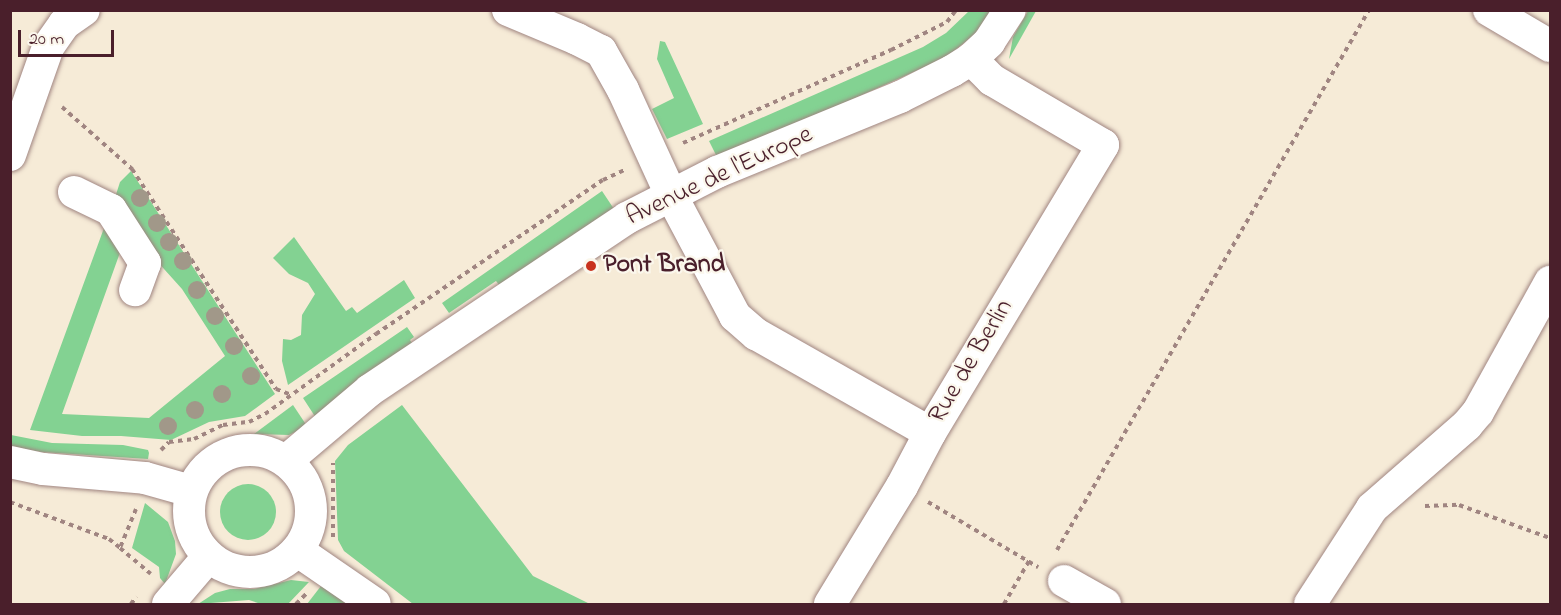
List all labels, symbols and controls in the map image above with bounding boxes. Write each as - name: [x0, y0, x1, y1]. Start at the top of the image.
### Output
- scale bar: [21, 18, 117, 56]
- text: 20 m: [29, 27, 64, 53]
- street label: Avenue de l'Europe: [622, 120, 818, 234]
- place label: Pont Brand: [603, 250, 725, 282]
- marker: Pont Brand: [584, 259, 598, 273]
- street label: Rue de Berlin: [923, 294, 1021, 430]

